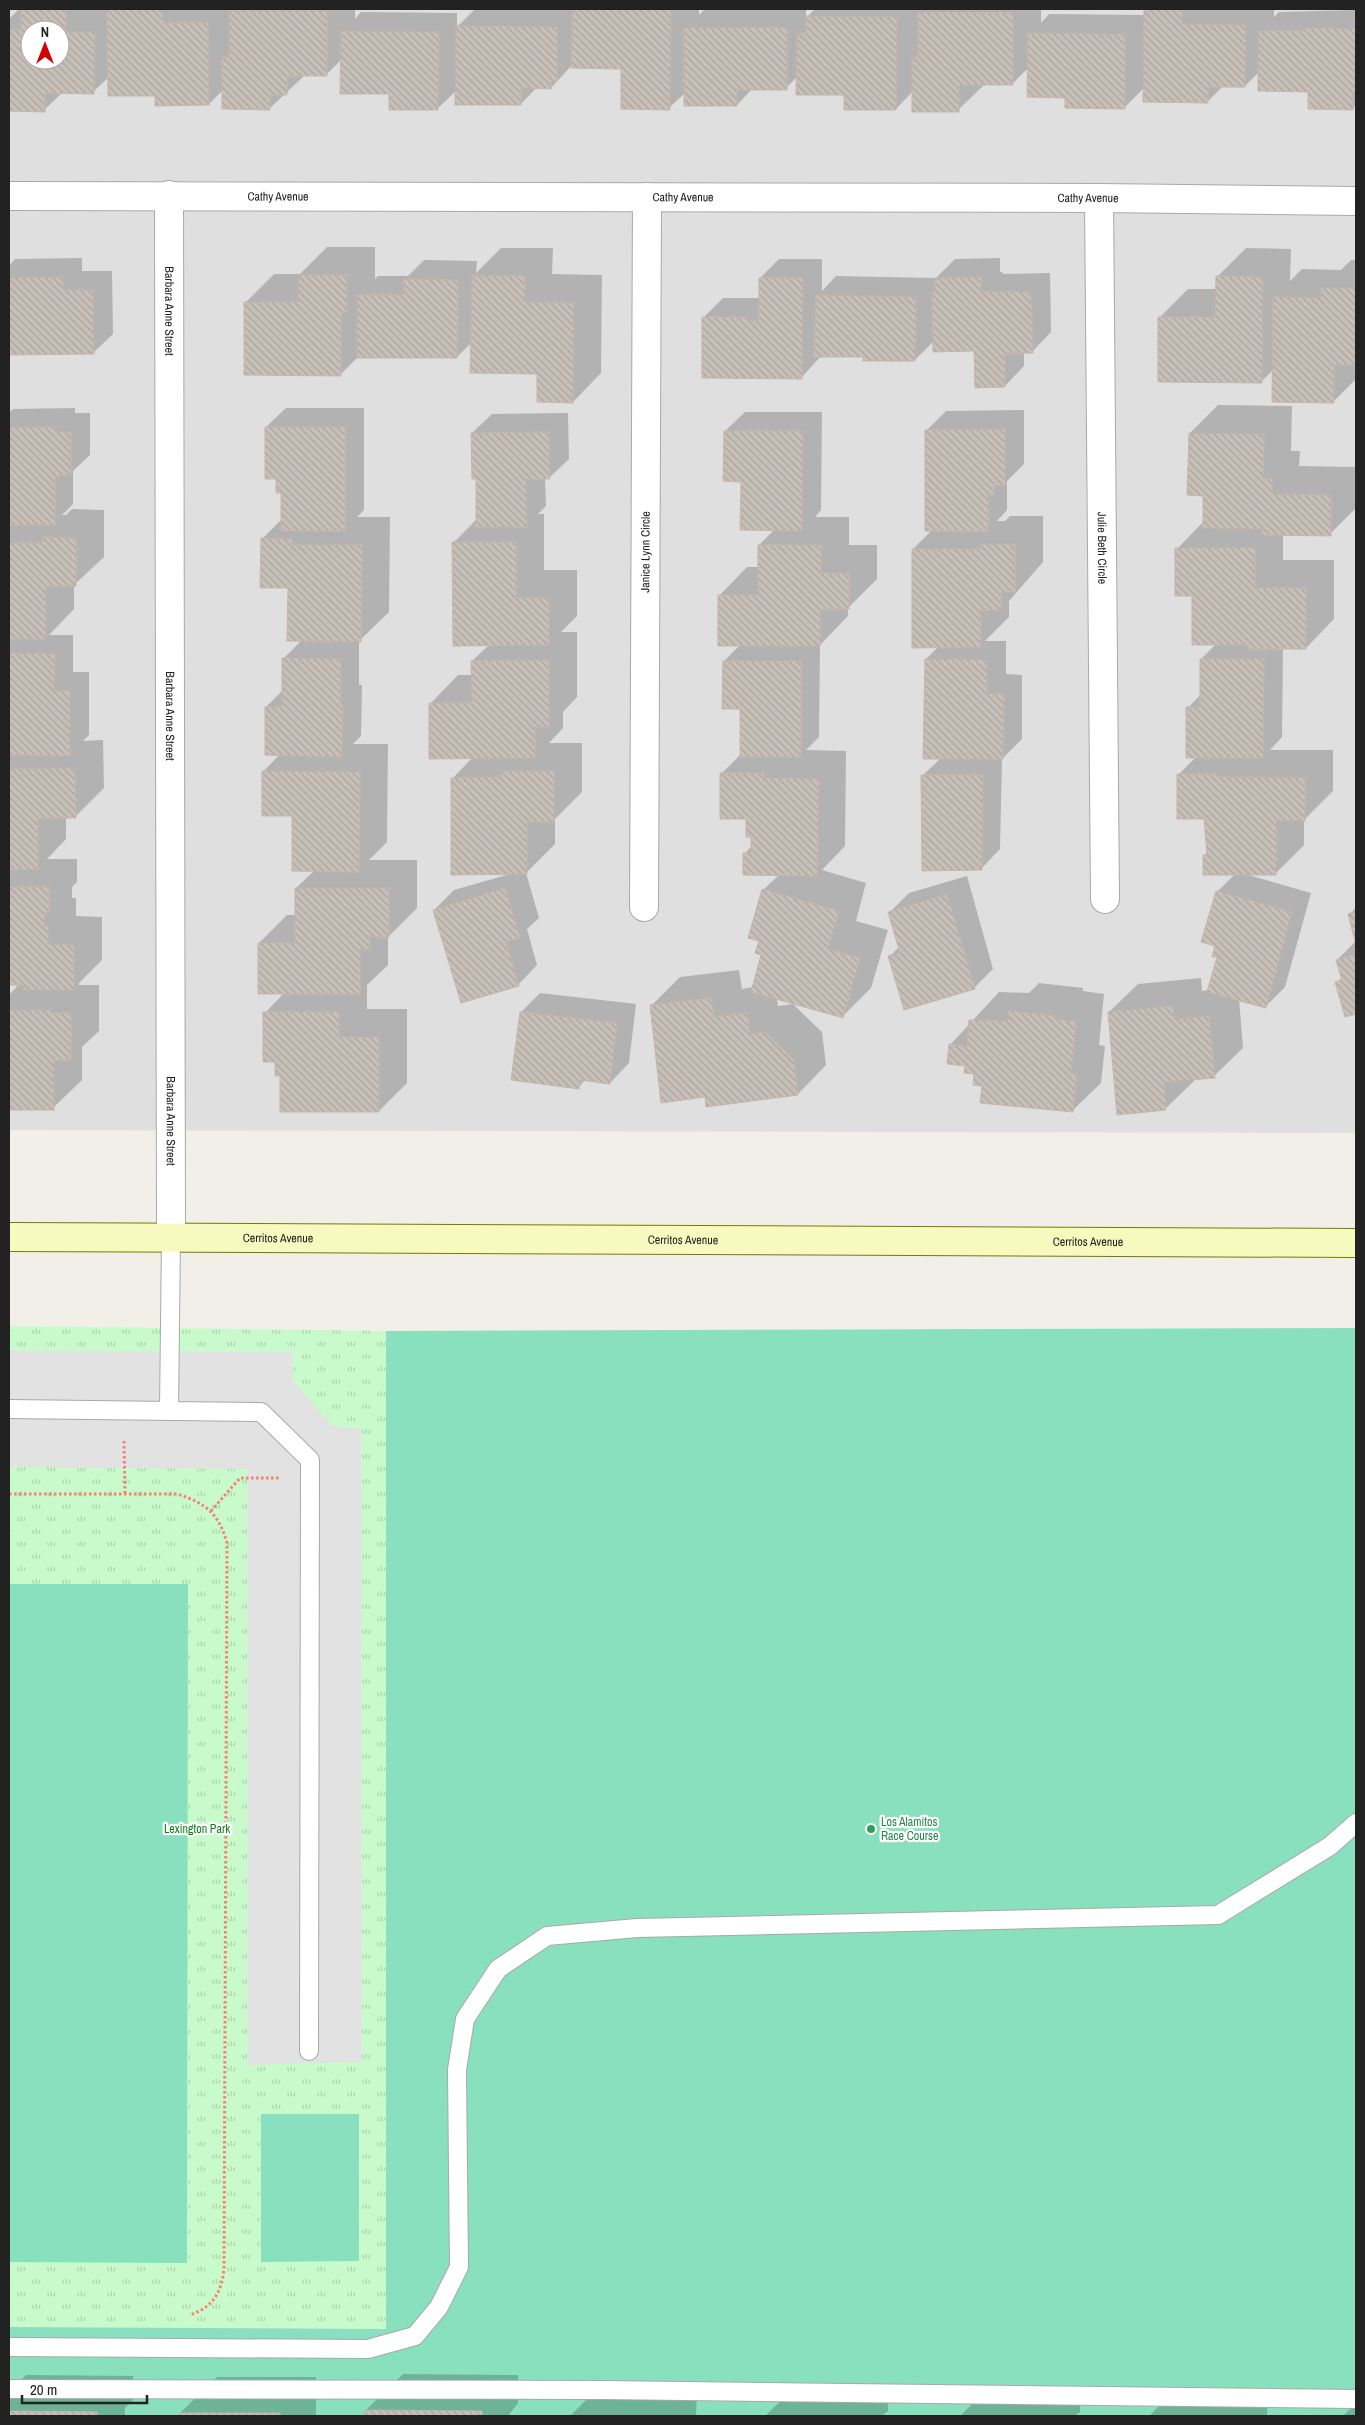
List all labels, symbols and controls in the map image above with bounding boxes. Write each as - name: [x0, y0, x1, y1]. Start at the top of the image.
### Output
- north arrow: [20, 20, 70, 70]
- text: N: [41, 23, 49, 41]
- street label: Cathy Avenue: [247, 188, 309, 205]
- street label: Cathy Avenue: [652, 189, 714, 205]
- street label: Cathy Avenue: [1057, 190, 1119, 206]
- street label: Barbara Anne Street: [161, 266, 177, 356]
- street label: Janice Lynn Circle: [637, 511, 654, 593]
- street label: Julie Beth Circle: [1094, 512, 1110, 584]
- street label: Barbara Anne Street: [162, 671, 178, 761]
- street label: Barbara Anne Street: [163, 1076, 179, 1166]
- street label: Cerritos Avenue: [243, 1230, 313, 1246]
- street label: Cerritos Avenue: [648, 1232, 718, 1248]
- street label: Cerritos Avenue: [1053, 1234, 1123, 1250]
- place label: Los Alamitos Race Course: [881, 1814, 938, 1844]
- park label: Lexington Park: [164, 1821, 230, 1837]
- marker: Los Alamitos Race Course: [865, 1823, 877, 1835]
- scale bar: [22, 2372, 148, 2404]
- text: 20 m: [30, 2379, 57, 2400]

